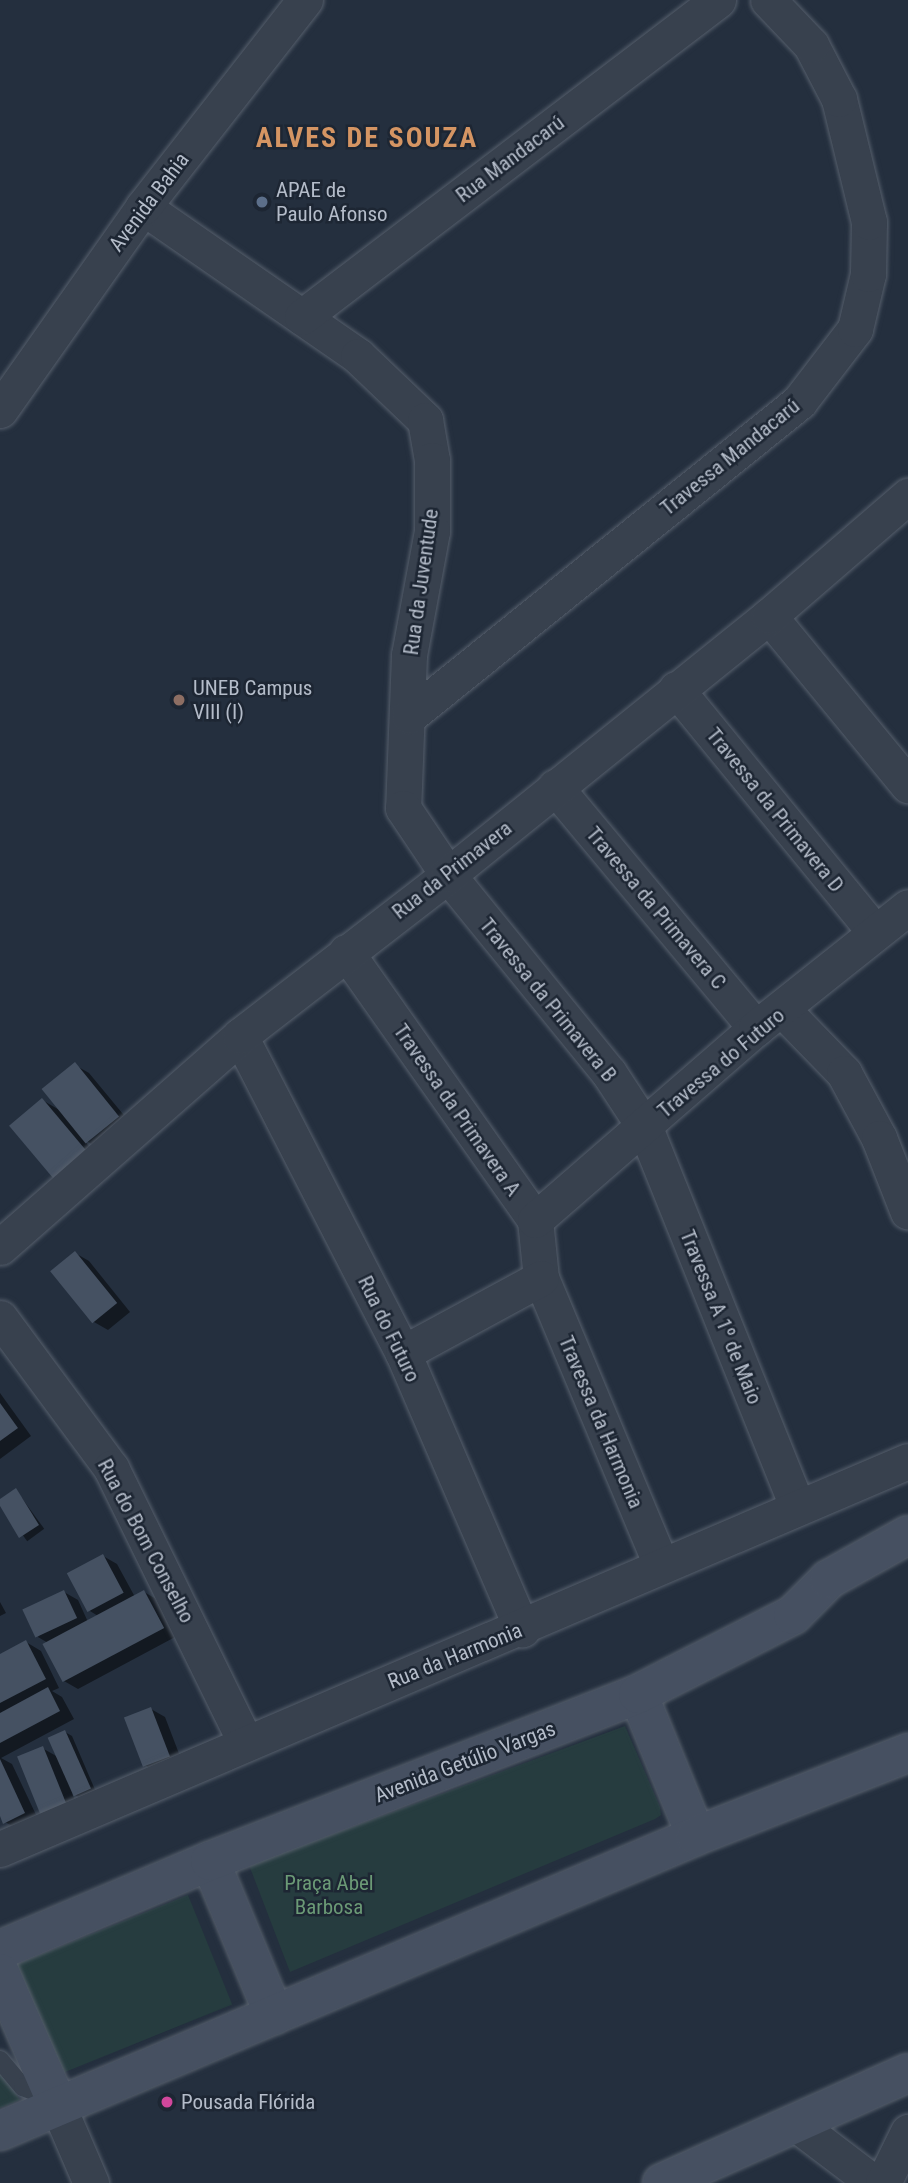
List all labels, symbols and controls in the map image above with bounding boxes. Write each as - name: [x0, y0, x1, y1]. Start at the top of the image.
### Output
- street label: Rua Mandacarú: [451, 110, 569, 208]
- district label: ALVES DE SOUZA: [257, 121, 477, 155]
- street label: Avenida Bahia: [104, 148, 194, 256]
- place label: APAE de Paulo Afonso: [276, 177, 388, 227]
- marker: APAE de Paulo Afonso: [254, 194, 270, 210]
- street label: Travessa Mandacarú: [655, 393, 805, 521]
- street label: Rua da Juventude: [398, 507, 444, 657]
- place label: UNEB Campus VIII (I): [193, 675, 312, 725]
- marker: UNEB Campus VIII (I): [171, 692, 187, 708]
- street label: Travessa da Primavera D: [701, 723, 849, 897]
- street label: Rua da Primavera: [387, 816, 517, 924]
- street label: Travessa da Primavera C: [581, 822, 731, 994]
- street label: Travessa da Primavera B: [474, 913, 622, 1087]
- street label: Travessa do Futuro: [653, 1003, 789, 1123]
- street label: Travessa da Primavera A: [388, 1019, 526, 1201]
- street label: Travessa A 1º de Maio: [675, 1226, 767, 1408]
- street label: Rua do Futuro: [352, 1272, 426, 1386]
- street label: Travessa da Harmonia: [553, 1332, 649, 1512]
- street label: Rua do Bom Conselho: [92, 1455, 200, 1627]
- street label: Rua da Harmonia: [384, 1618, 526, 1694]
- street label: Avenida Getúlio Vargas: [371, 1716, 559, 1808]
- park label: Praça Abel Barbosa: [284, 1870, 374, 1920]
- place label: Pousada Flórida: [181, 2089, 315, 2115]
- marker: Pousada Flórida: [159, 2094, 175, 2110]

